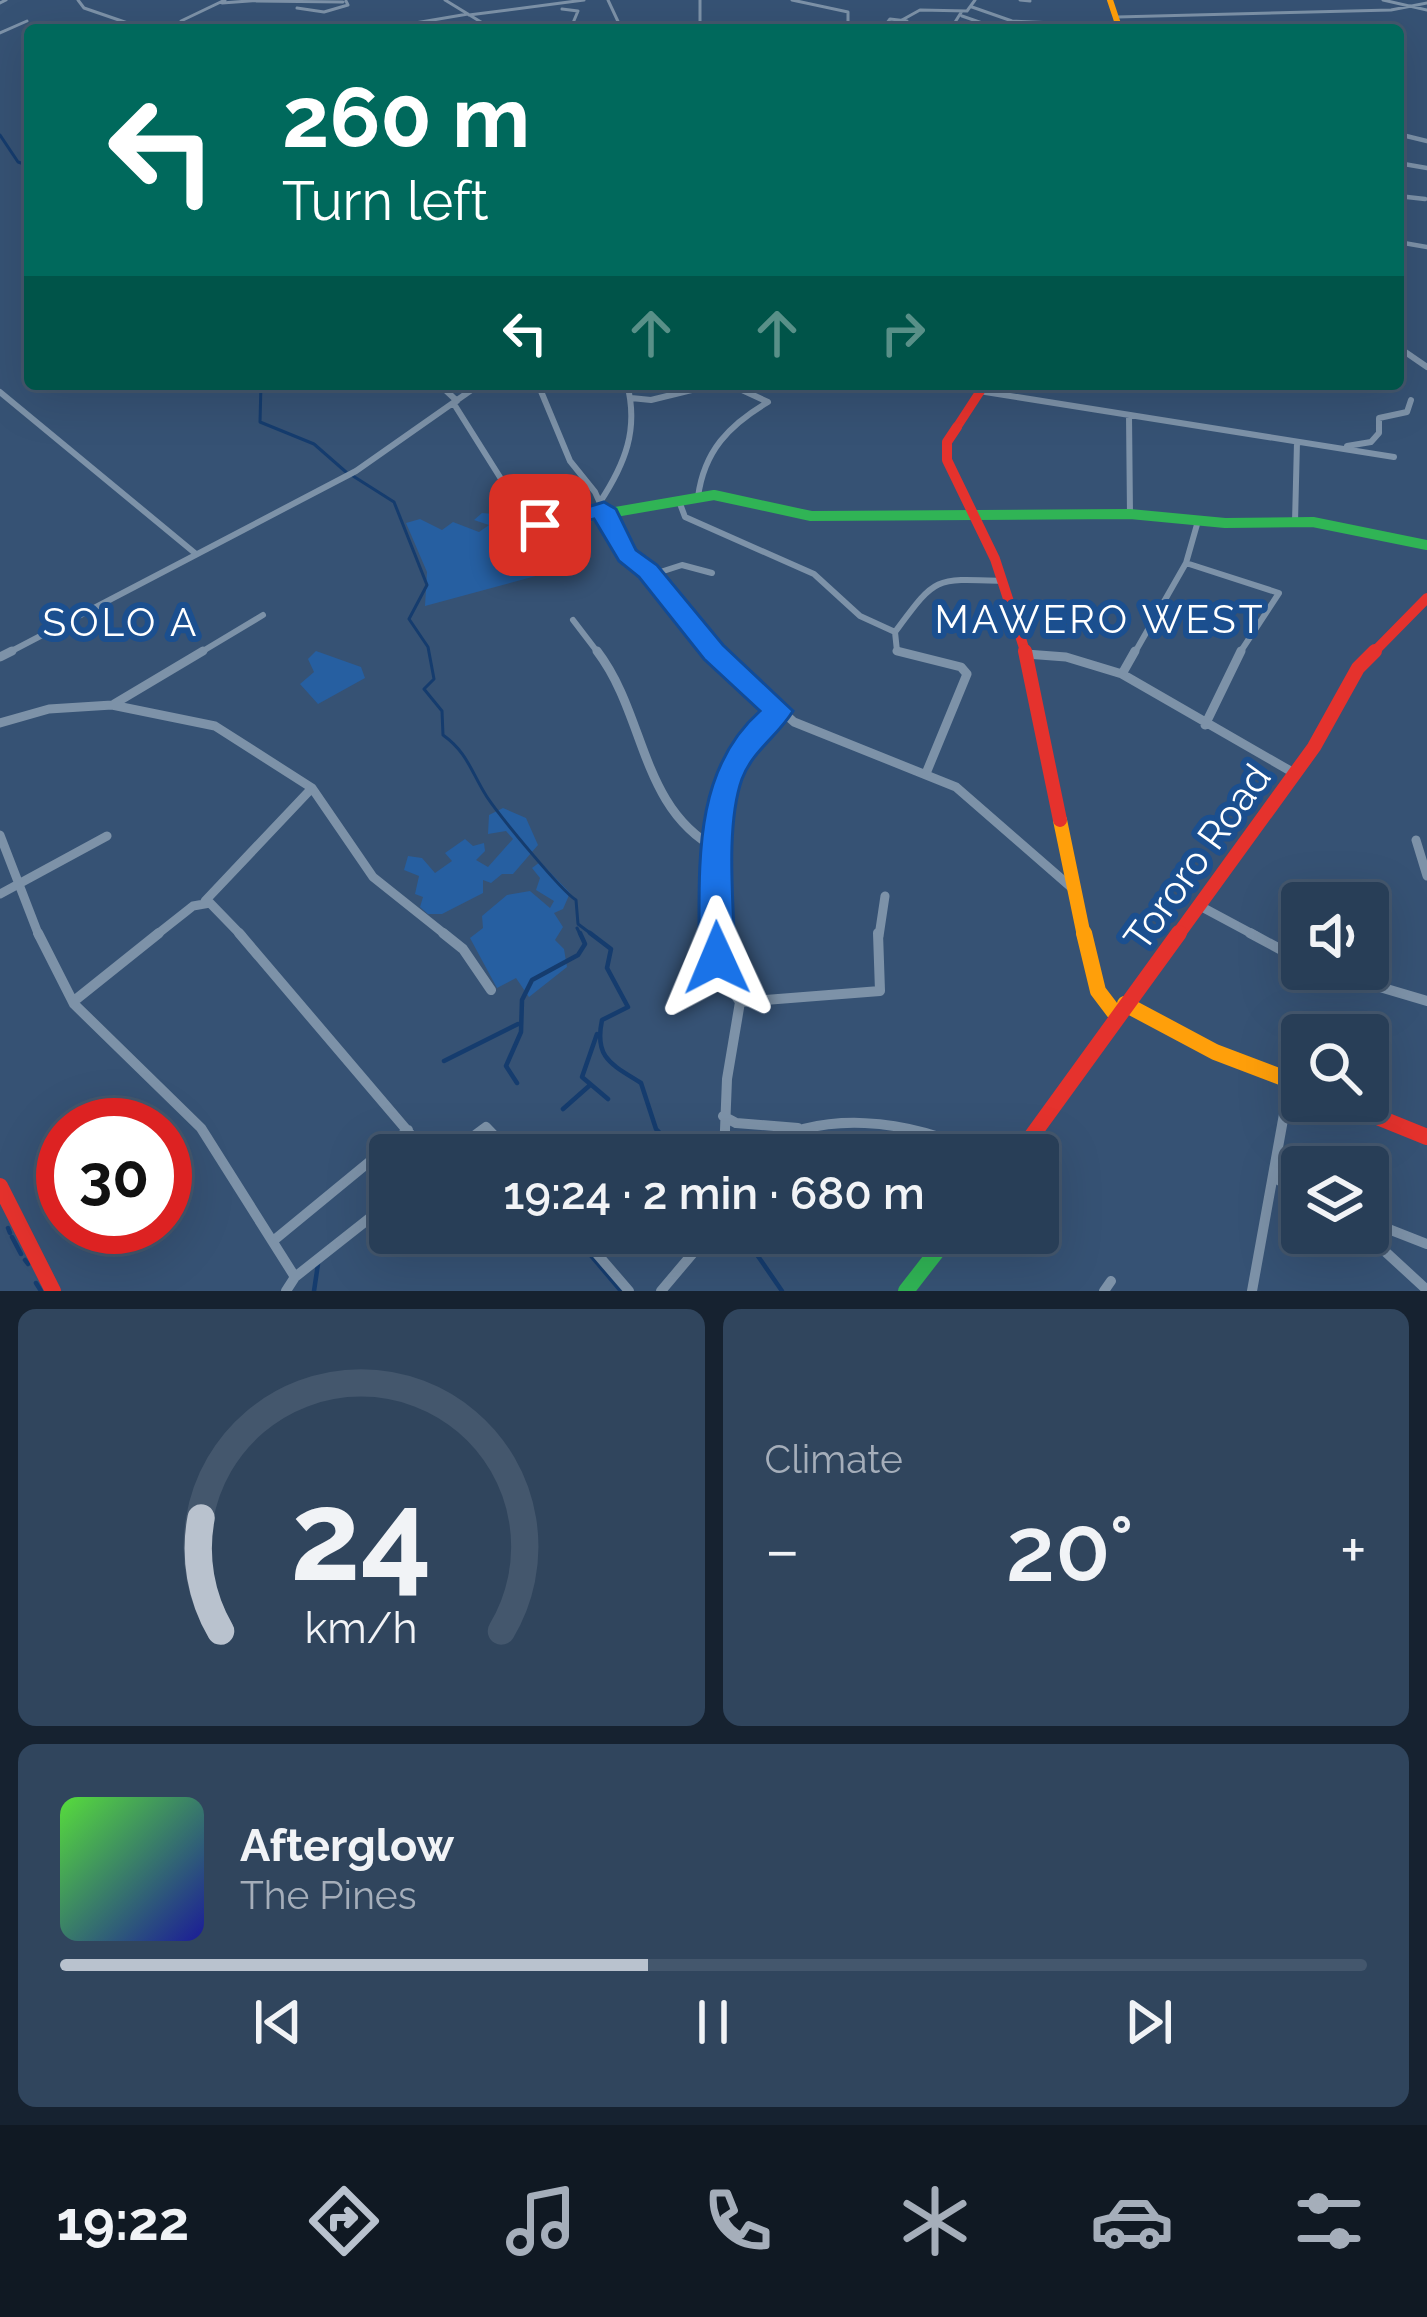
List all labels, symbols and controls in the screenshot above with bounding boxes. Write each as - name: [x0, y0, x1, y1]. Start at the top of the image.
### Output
- text: 260 m: [282, 68, 530, 167]
- icon: left: [84, 72, 240, 228]
- text: Turn left: [282, 169, 489, 233]
- icon: left: [492, 300, 558, 366]
- icon: ahead: [618, 300, 684, 366]
- icon: ahead: [744, 300, 810, 366]
- icon: right: [870, 300, 936, 366]
- pin: [489, 474, 591, 576]
- icon: arrive: [507, 492, 573, 558]
- district label: MAWERO WEST: [935, 596, 1265, 642]
- district label: SOLO A: [43, 599, 199, 645]
- street label: Tororo Road: [1114, 755, 1280, 959]
- map controls: [1281, 882, 1389, 1254]
- button: sound: [1281, 882, 1389, 990]
- position arrow: [654, 895, 780, 1021]
- button: search: [1281, 1014, 1389, 1122]
- speed limit sign: 30: [36, 1098, 192, 1254]
- button: layers: [1281, 1146, 1389, 1254]
- text: 19:24 · 2 min · 680 m: [503, 1167, 925, 1220]
- text: Climate: [765, 1436, 903, 1482]
- text: 24: [290, 1463, 432, 1609]
- text: 20°: [1006, 1496, 1134, 1602]
- text: −: [765, 1511, 800, 1588]
- text: +: [1340, 1511, 1367, 1588]
- text: km/h: [305, 1602, 418, 1652]
- text: Afterglow: [240, 1819, 454, 1872]
- text: The Pines: [240, 1872, 417, 1918]
- icon: previous: [245, 1989, 311, 2055]
- icon: pause: [680, 1989, 746, 2055]
- icon: next: [1116, 1989, 1182, 2055]
- icon: directions: [302, 2179, 386, 2263]
- icon: music: [499, 2179, 583, 2263]
- icon: phone: [696, 2179, 780, 2263]
- icon: climate: [893, 2179, 977, 2263]
- icon: car: [1090, 2179, 1174, 2263]
- icon: filters: [1287, 2179, 1371, 2263]
- text: 19:22: [56, 2189, 189, 2253]

